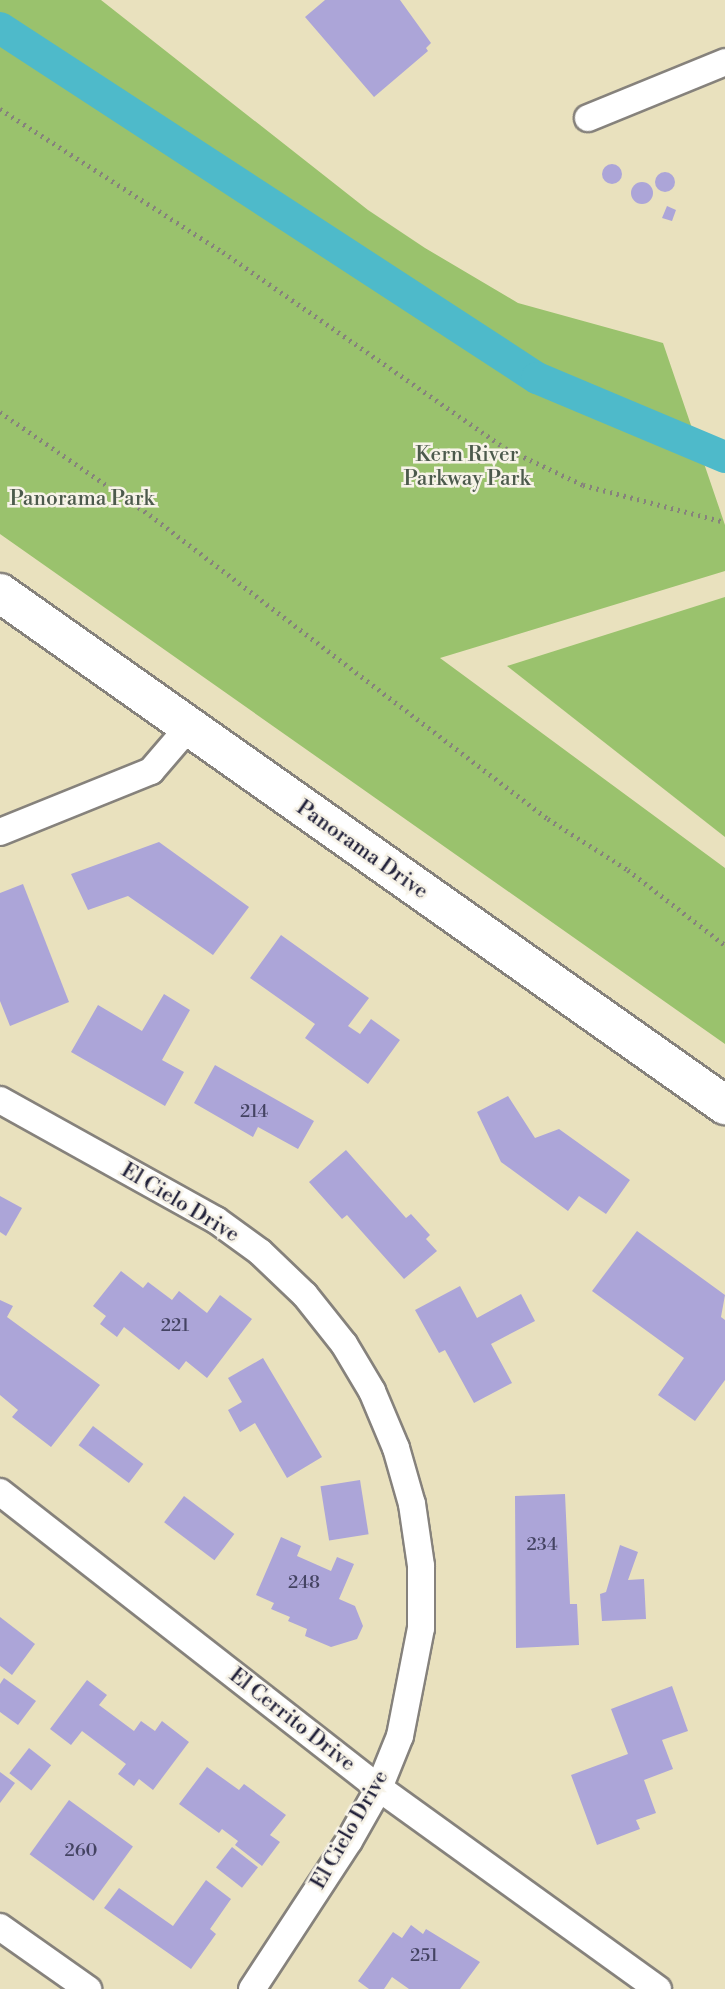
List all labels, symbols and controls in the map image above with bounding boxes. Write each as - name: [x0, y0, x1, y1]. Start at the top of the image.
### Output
- park label: Kern River Parkway Park: [404, 442, 530, 492]
- park label: Panorama Park: [10, 486, 154, 512]
- street label: Panorama Drive: [291, 795, 433, 905]
- house number: 214: [240, 1101, 268, 1123]
- street label: El Cielo Drive: [117, 1158, 243, 1248]
- house number: 221: [161, 1315, 189, 1337]
- house number: 234: [526, 1534, 558, 1556]
- house number: 248: [288, 1572, 320, 1594]
- street label: El Cerrito Drive: [224, 1663, 360, 1777]
- street label: El Cielo Drive: [306, 1766, 394, 1894]
- house number: 260: [64, 1840, 98, 1862]
- house number: 251: [410, 1945, 438, 1967]

